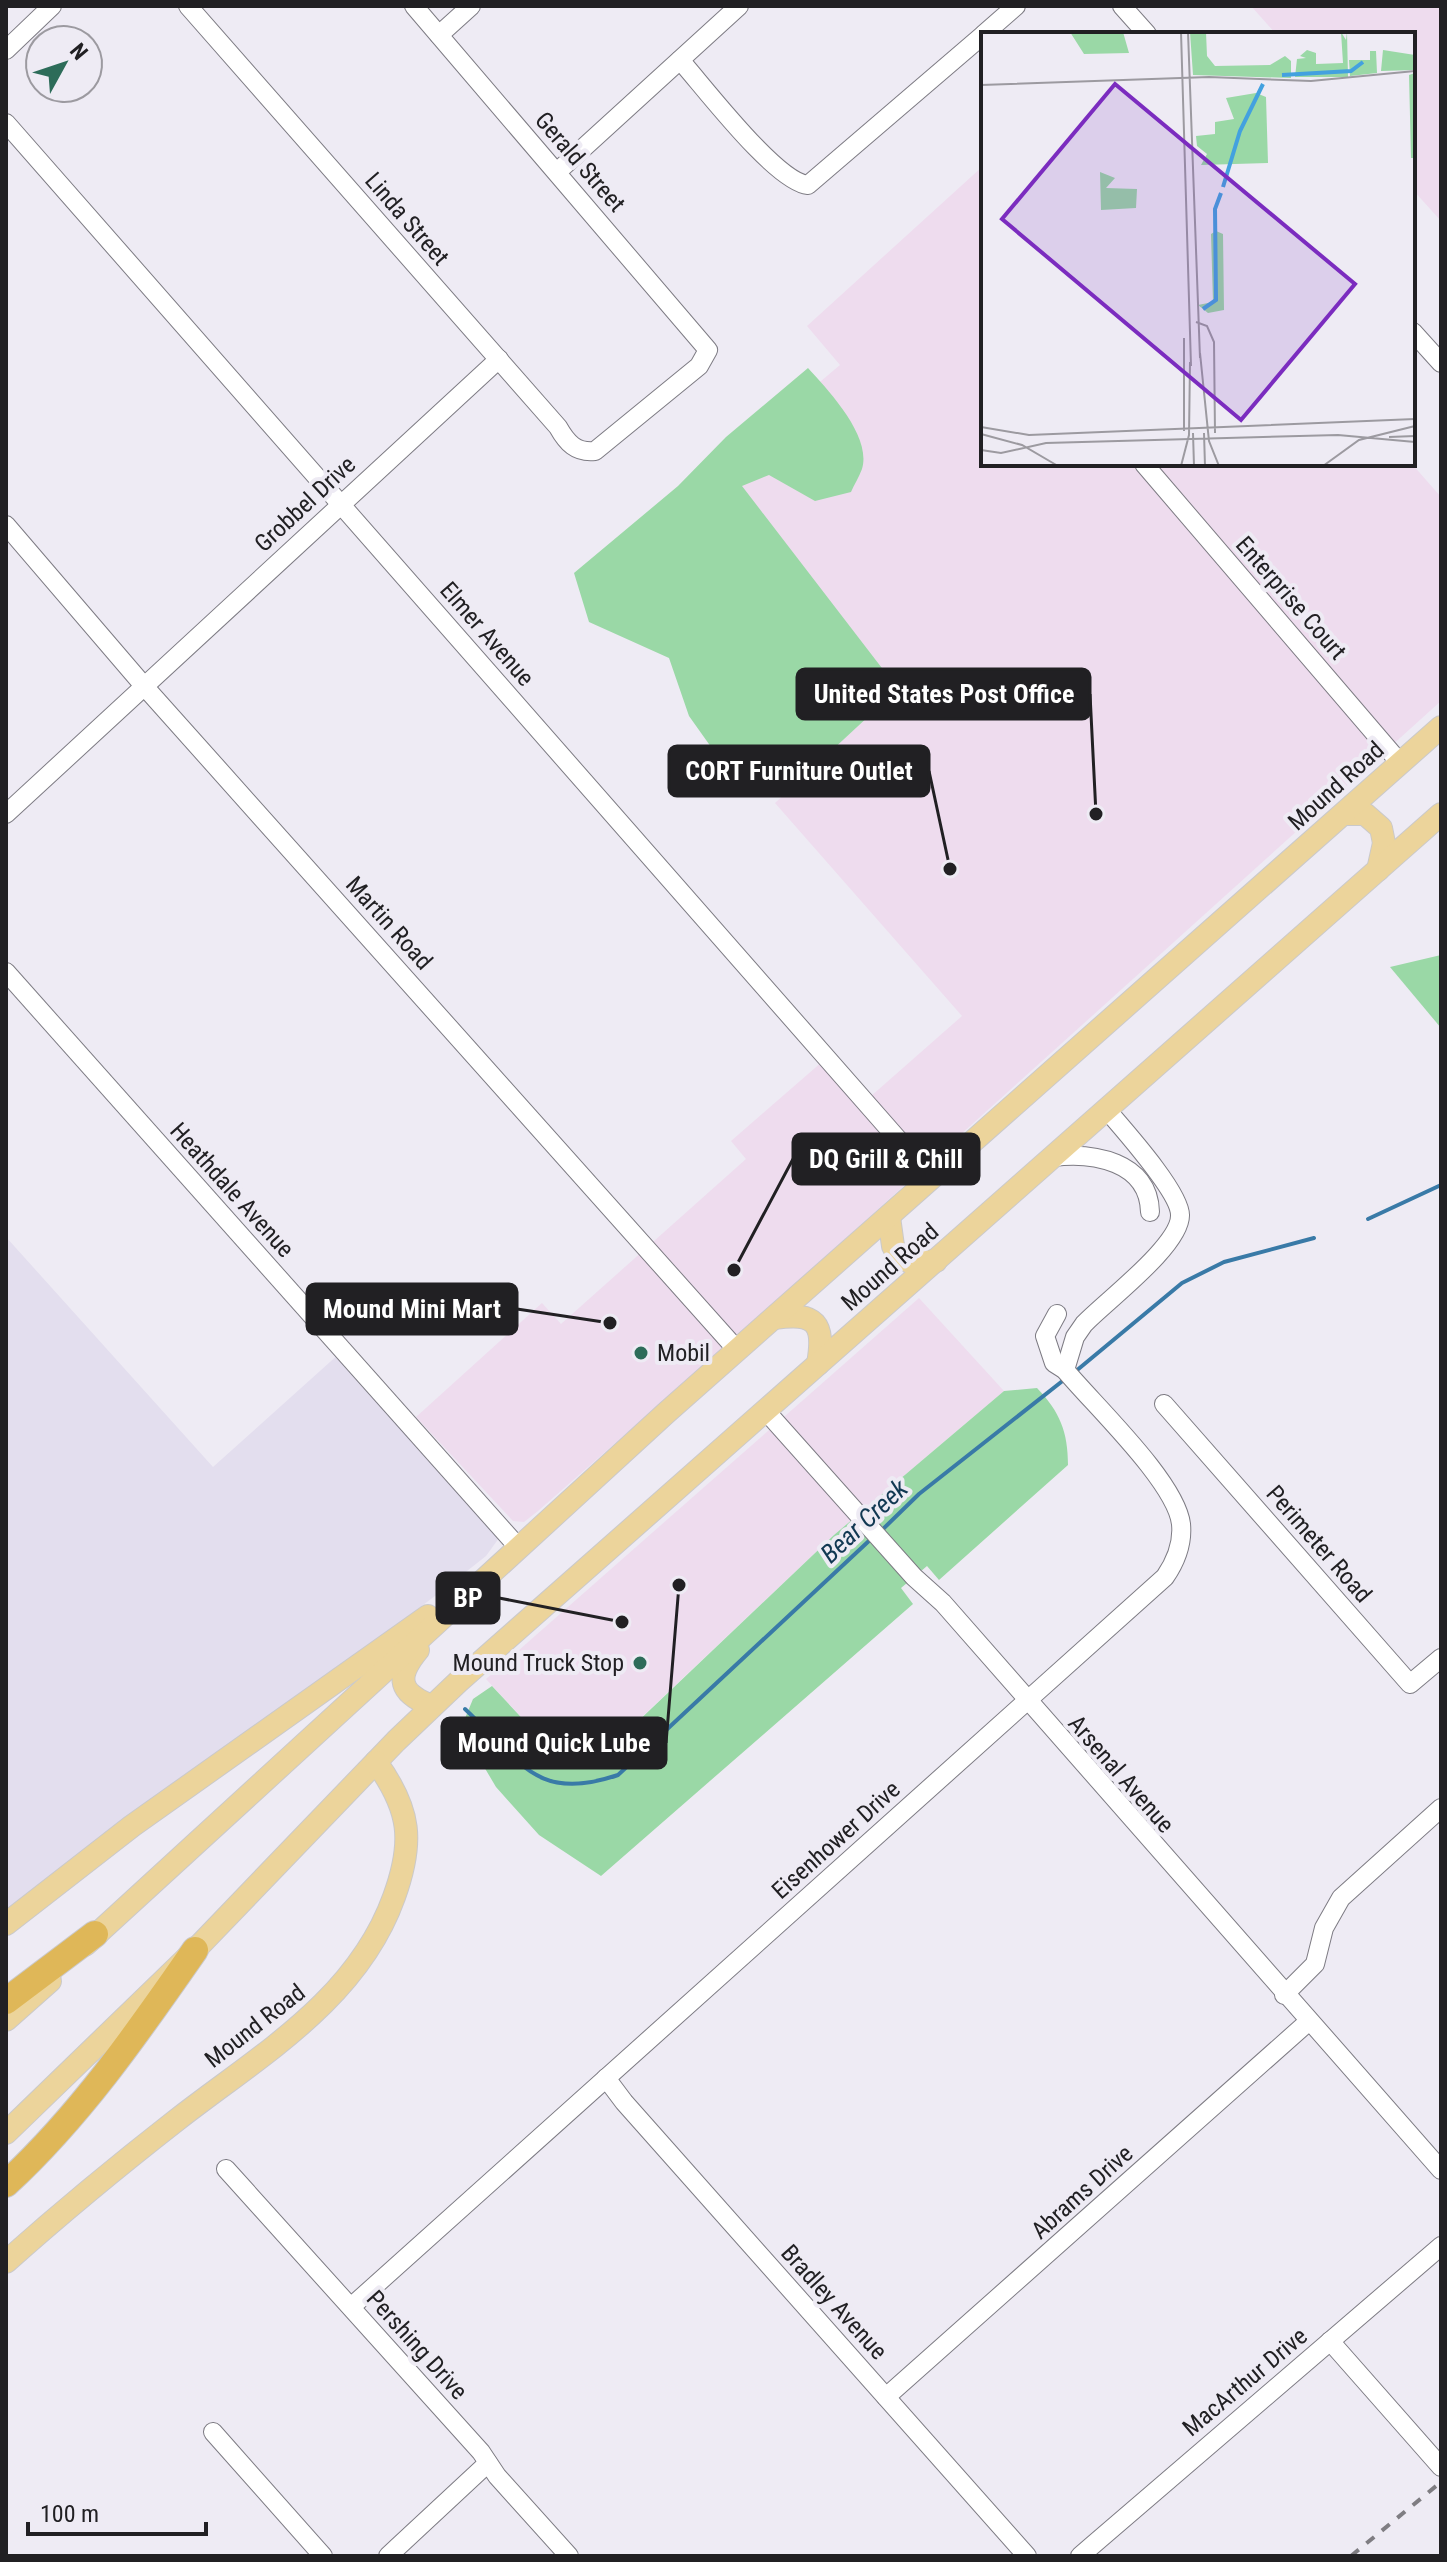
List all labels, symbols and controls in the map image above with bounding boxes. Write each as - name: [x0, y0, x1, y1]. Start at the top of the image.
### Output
- north arrow: [24, 24, 104, 104]
- inset map: [981, 32, 1415, 466]
- text: N: [65, 38, 93, 65]
- street label: Gerald Street: [529, 106, 631, 218]
- street label: Linda Street: [359, 167, 455, 271]
- street label: Grobbel Drive: [249, 450, 361, 558]
- street label: Enterprise Court: [1230, 531, 1352, 665]
- street label: Elmer Avenue: [434, 576, 540, 692]
- callout: United States Post Office: [797, 669, 1090, 719]
- text: United States Post Office: [814, 679, 1074, 709]
- street label: Mound Road: [1282, 736, 1390, 836]
- callout: CORT Furniture Outlet: [669, 746, 929, 796]
- text: CORT Furniture Outlet: [685, 756, 913, 786]
- street label: Martin Road: [340, 871, 438, 975]
- street label: Heathdale Avenue: [164, 1117, 300, 1263]
- callout: DQ Grill & Chill: [793, 1134, 979, 1184]
- text: DQ Grill & Chill: [809, 1144, 963, 1174]
- street label: Mound Road: [836, 1217, 944, 1317]
- callout: Mound Mini Mart: [307, 1284, 517, 1334]
- text: Mound Mini Mart: [323, 1294, 501, 1324]
- place label: Mobil: [657, 1339, 710, 1367]
- marker: Mobil: [632, 1344, 650, 1362]
- water label: Bear Creek: [814, 1473, 914, 1569]
- street label: Perimeter Road: [1261, 1480, 1377, 1608]
- callout: BP: [437, 1573, 499, 1623]
- text: BP: [453, 1583, 483, 1613]
- place label: Mound Truck Stop: [453, 1649, 624, 1677]
- marker: Mound Truck Stop: [631, 1654, 649, 1672]
- street label: Arsenal Avenue: [1062, 1710, 1180, 1838]
- callout: Mound Quick Lube: [442, 1718, 666, 1768]
- text: Mound Quick Lube: [458, 1728, 650, 1758]
- street label: Eisenhower Drive: [766, 1775, 906, 1905]
- street label: Mound Road: [199, 1978, 311, 2074]
- street label: Abrams Drive: [1026, 2139, 1138, 2245]
- street label: Bradley Avenue: [775, 2239, 893, 2365]
- street label: Pershing Drive: [361, 2285, 473, 2405]
- street label: MacArthur Drive: [1177, 2322, 1313, 2442]
- scale bar: [28, 2486, 206, 2536]
- text: 100 m: [40, 2500, 99, 2528]

